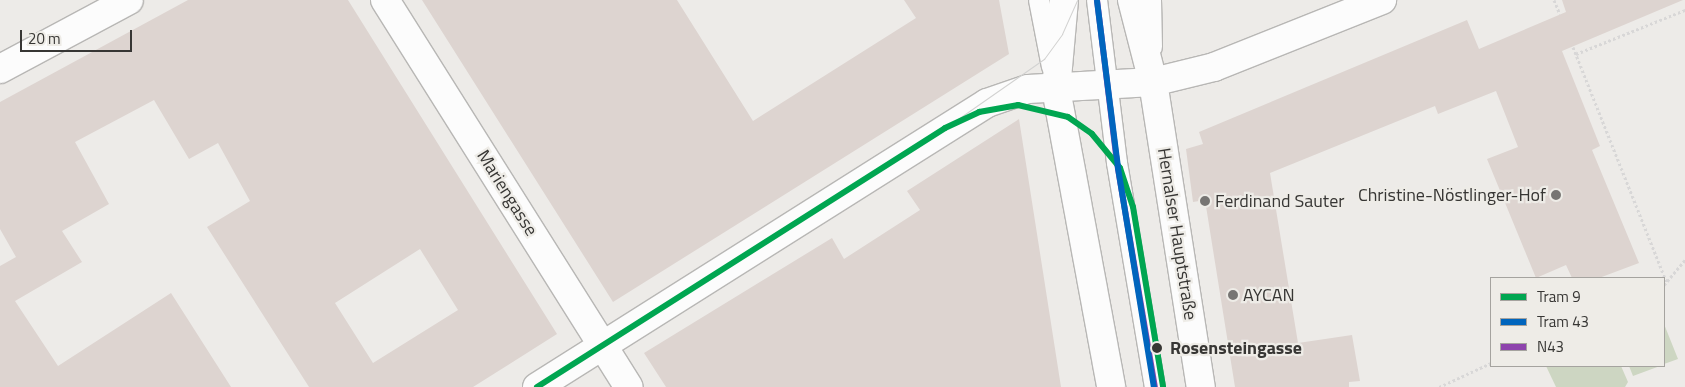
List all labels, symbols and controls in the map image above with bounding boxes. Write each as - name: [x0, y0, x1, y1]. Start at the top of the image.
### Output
- scale bar: [22, 20, 135, 52]
- text: 20 m: [28, 27, 61, 50]
- street label: Mariengasse: [472, 146, 542, 240]
- street label: Hernalser Hauptstraße: [1153, 147, 1201, 321]
- place label: Christine-Nöstlinger-Hof: [1358, 184, 1546, 206]
- marker: Christine-Nöstlinger-Hof: [1550, 189, 1562, 201]
- place label: Ferdinand Sauter: [1215, 190, 1344, 212]
- marker: Ferdinand Sauter: [1199, 195, 1211, 207]
- legend: [1490, 277, 1665, 367]
- place label: AYCAN: [1243, 284, 1295, 306]
- text: Tram 9: [1537, 285, 1581, 308]
- marker: AYCAN: [1227, 289, 1239, 301]
- text: Tram 43: [1537, 310, 1589, 333]
- text: N43: [1537, 335, 1564, 358]
- place label: Rosensteingasse: [1170, 337, 1302, 359]
- marker: Rosensteingasse: [1148, 339, 1166, 357]

